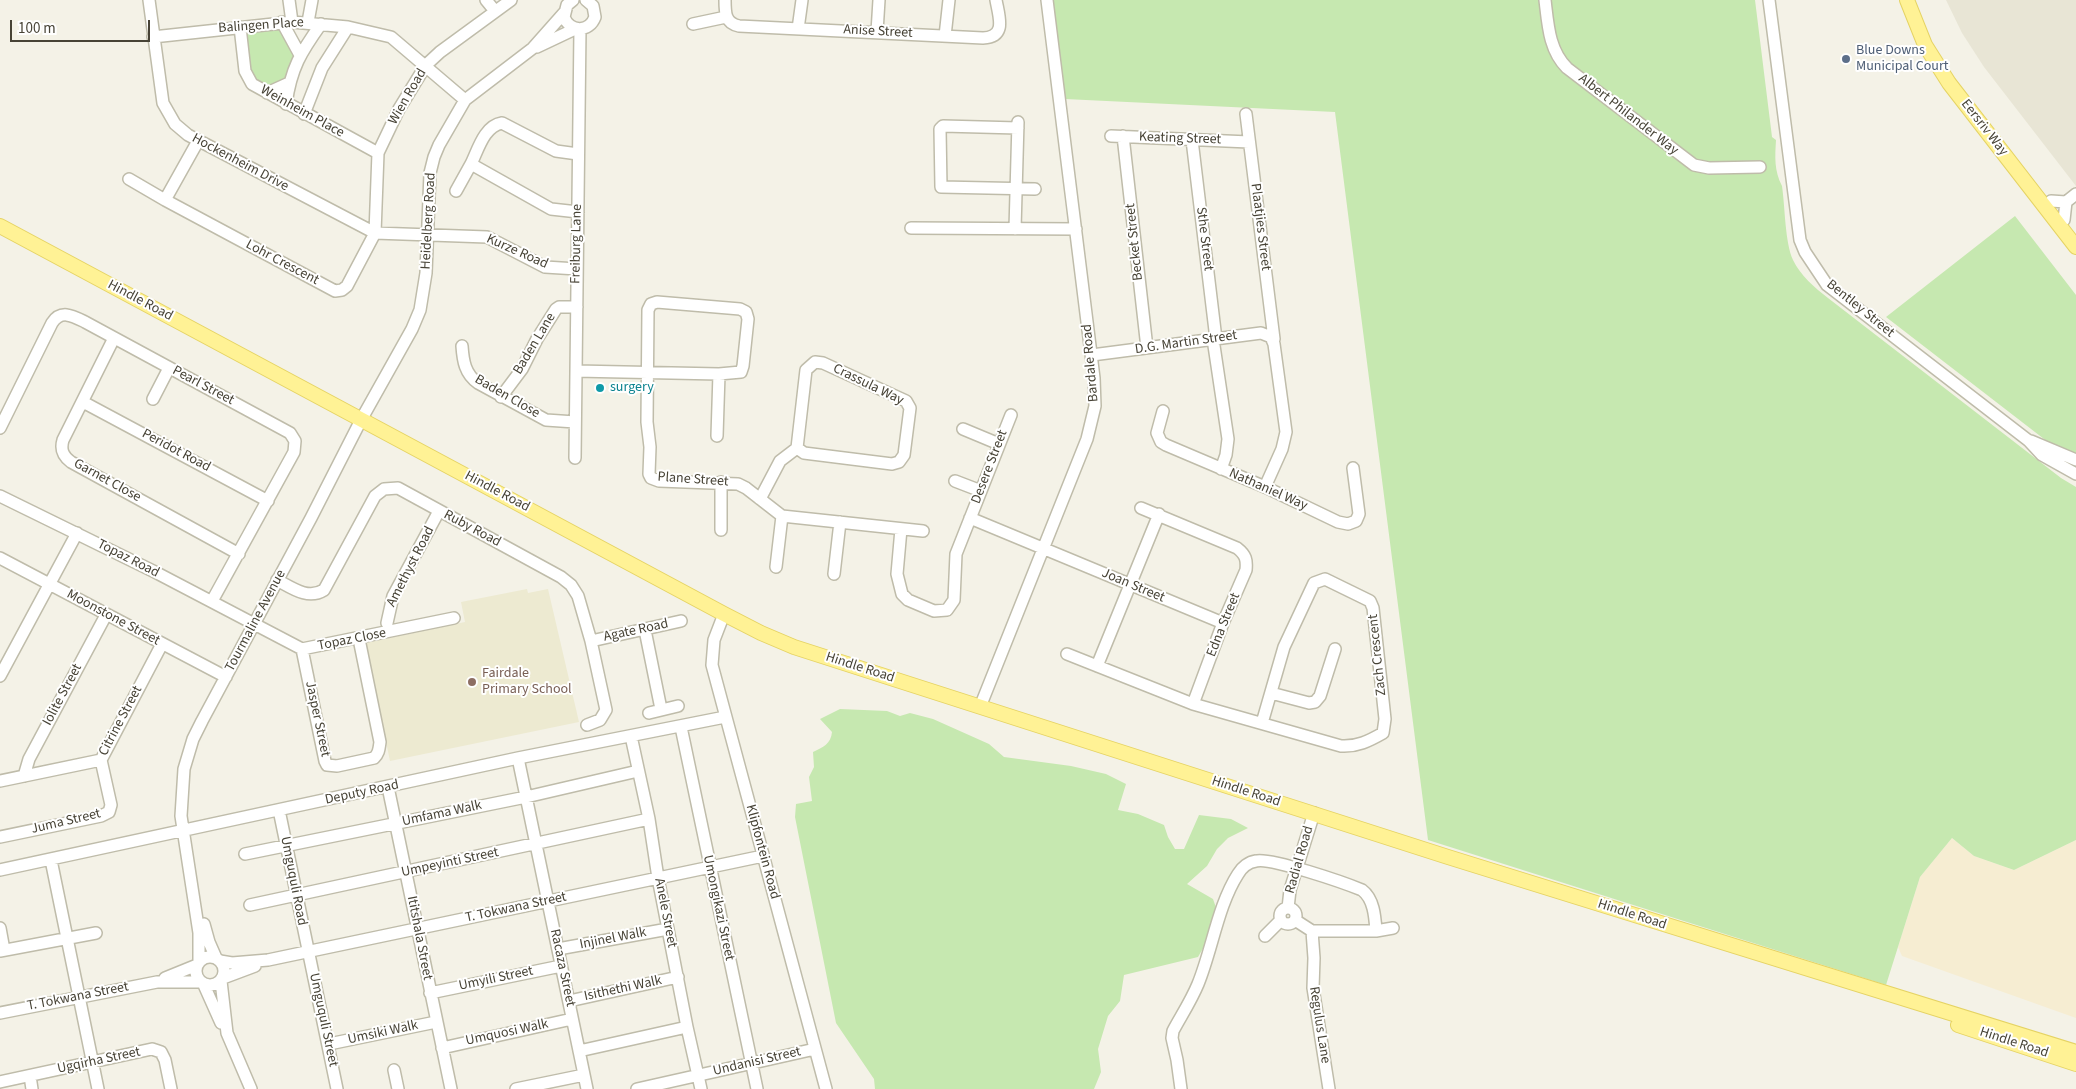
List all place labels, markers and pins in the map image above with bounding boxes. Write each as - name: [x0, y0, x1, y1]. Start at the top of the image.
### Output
- place label: Blue Downs Municipal Court: [1856, 43, 1949, 75]
- marker: Blue Downs Municipal Court: [1840, 53, 1852, 65]
- place label: surgery: [610, 380, 654, 396]
- marker: surgery: [594, 382, 606, 394]
- place label: Fairdale Primary School: [482, 666, 572, 699]
- marker: Fairdale Primary School: [466, 676, 478, 688]

